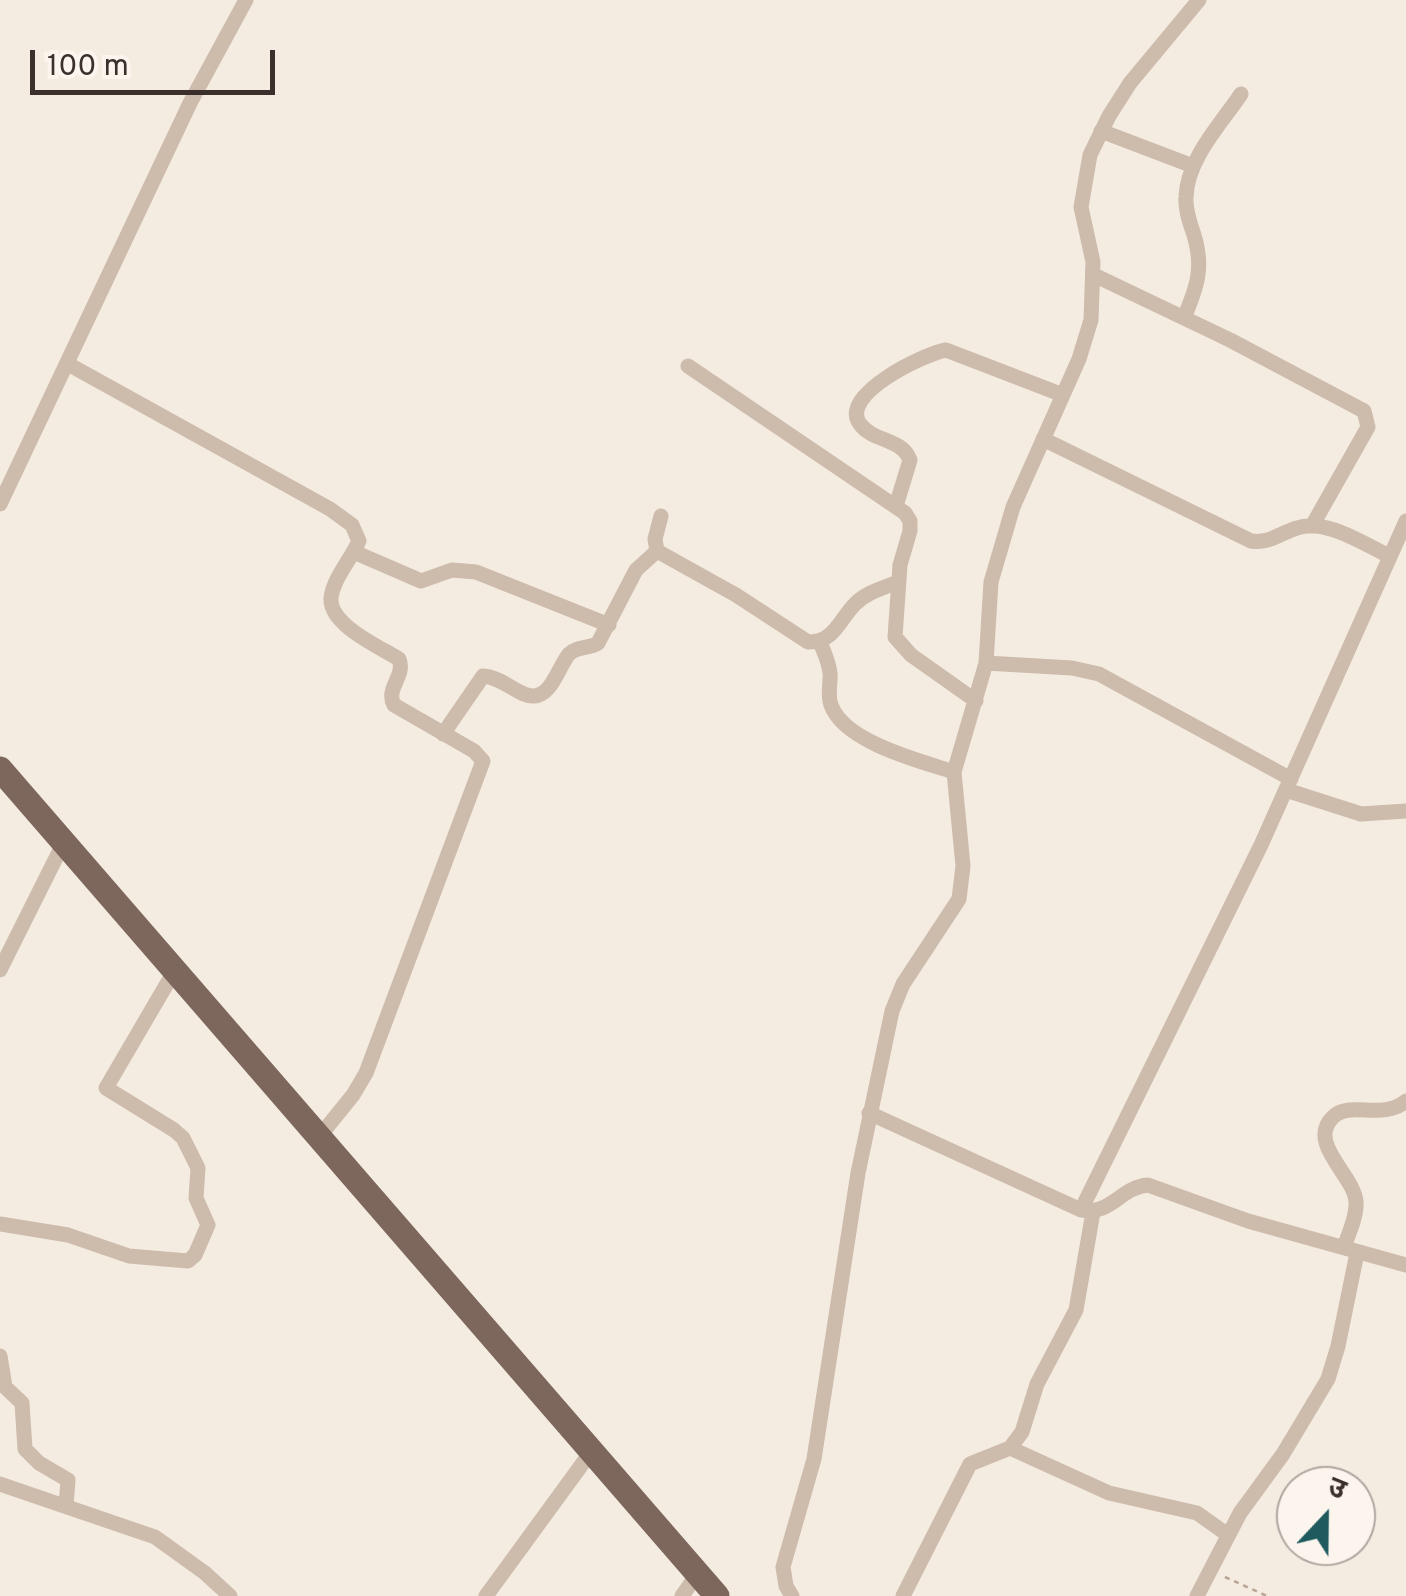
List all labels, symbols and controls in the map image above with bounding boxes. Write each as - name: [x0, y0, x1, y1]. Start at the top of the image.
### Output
- scale bar: [35, 30, 280, 92]
- text: 100 m: [47, 49, 129, 86]
- north arrow: [1276, 1466, 1376, 1566]
- text: उ: [1322, 1470, 1351, 1510]

